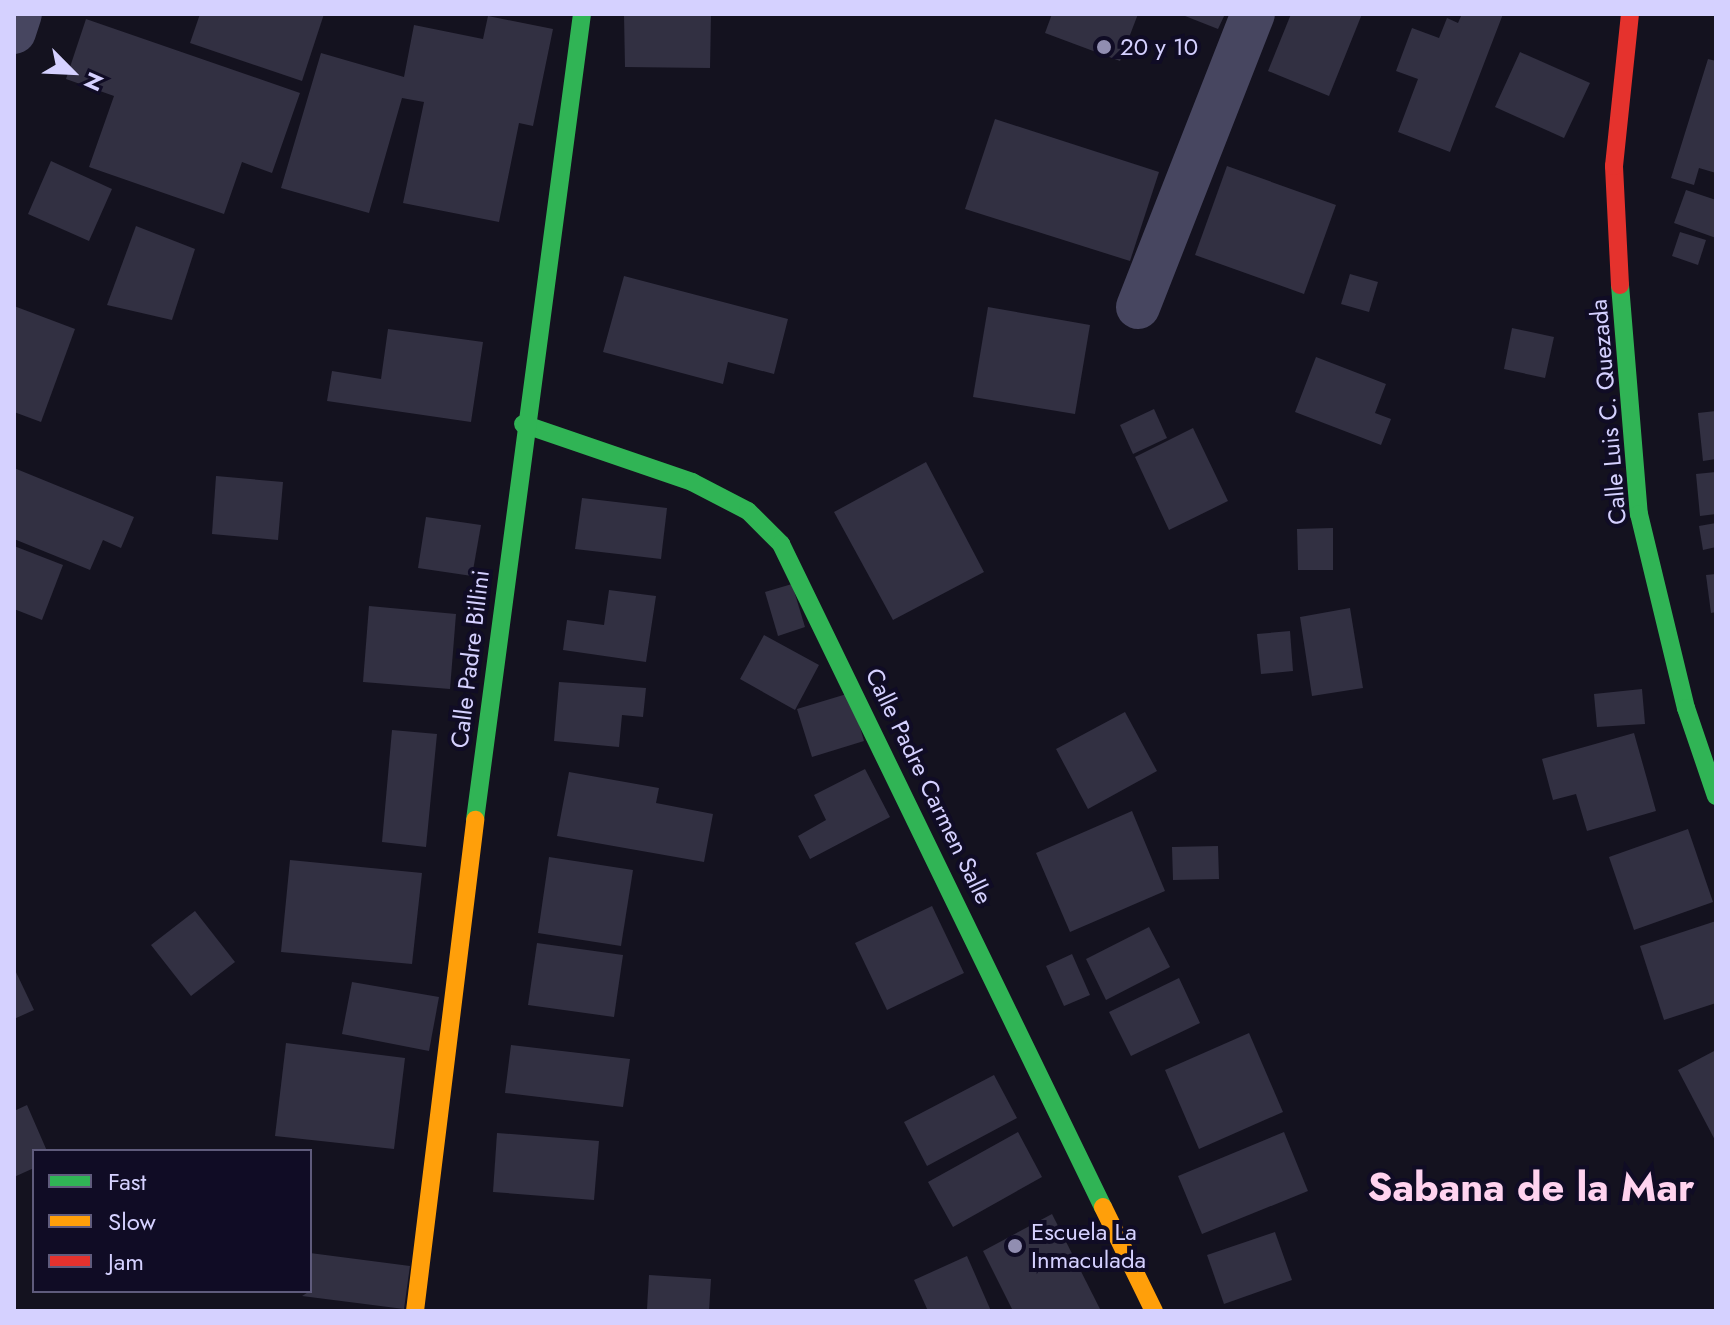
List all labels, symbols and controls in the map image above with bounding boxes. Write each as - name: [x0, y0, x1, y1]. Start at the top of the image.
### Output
- north arrow: [32, 32, 112, 112]
- place label: 20 y 10: [1120, 33, 1198, 61]
- marker: 20 y 10: [1095, 38, 1113, 56]
- text: N: [76, 67, 112, 96]
- street label: Calle Luis C. Quezada: [1584, 298, 1632, 526]
- street label: Calle Padre Billini: [445, 568, 495, 750]
- street label: Calle Padre Carmen Salle: [859, 663, 999, 909]
- legend: [32, 1149, 312, 1293]
- district label: Sabana de la Mar: [1368, 1163, 1694, 1211]
- text: Fast: [108, 1164, 146, 1199]
- text: Slow: [108, 1204, 156, 1239]
- place label: Escuela La Inmaculada: [1031, 1218, 1146, 1274]
- marker: Escuela La Inmaculada: [1006, 1237, 1024, 1255]
- text: Jam: [108, 1244, 144, 1279]

